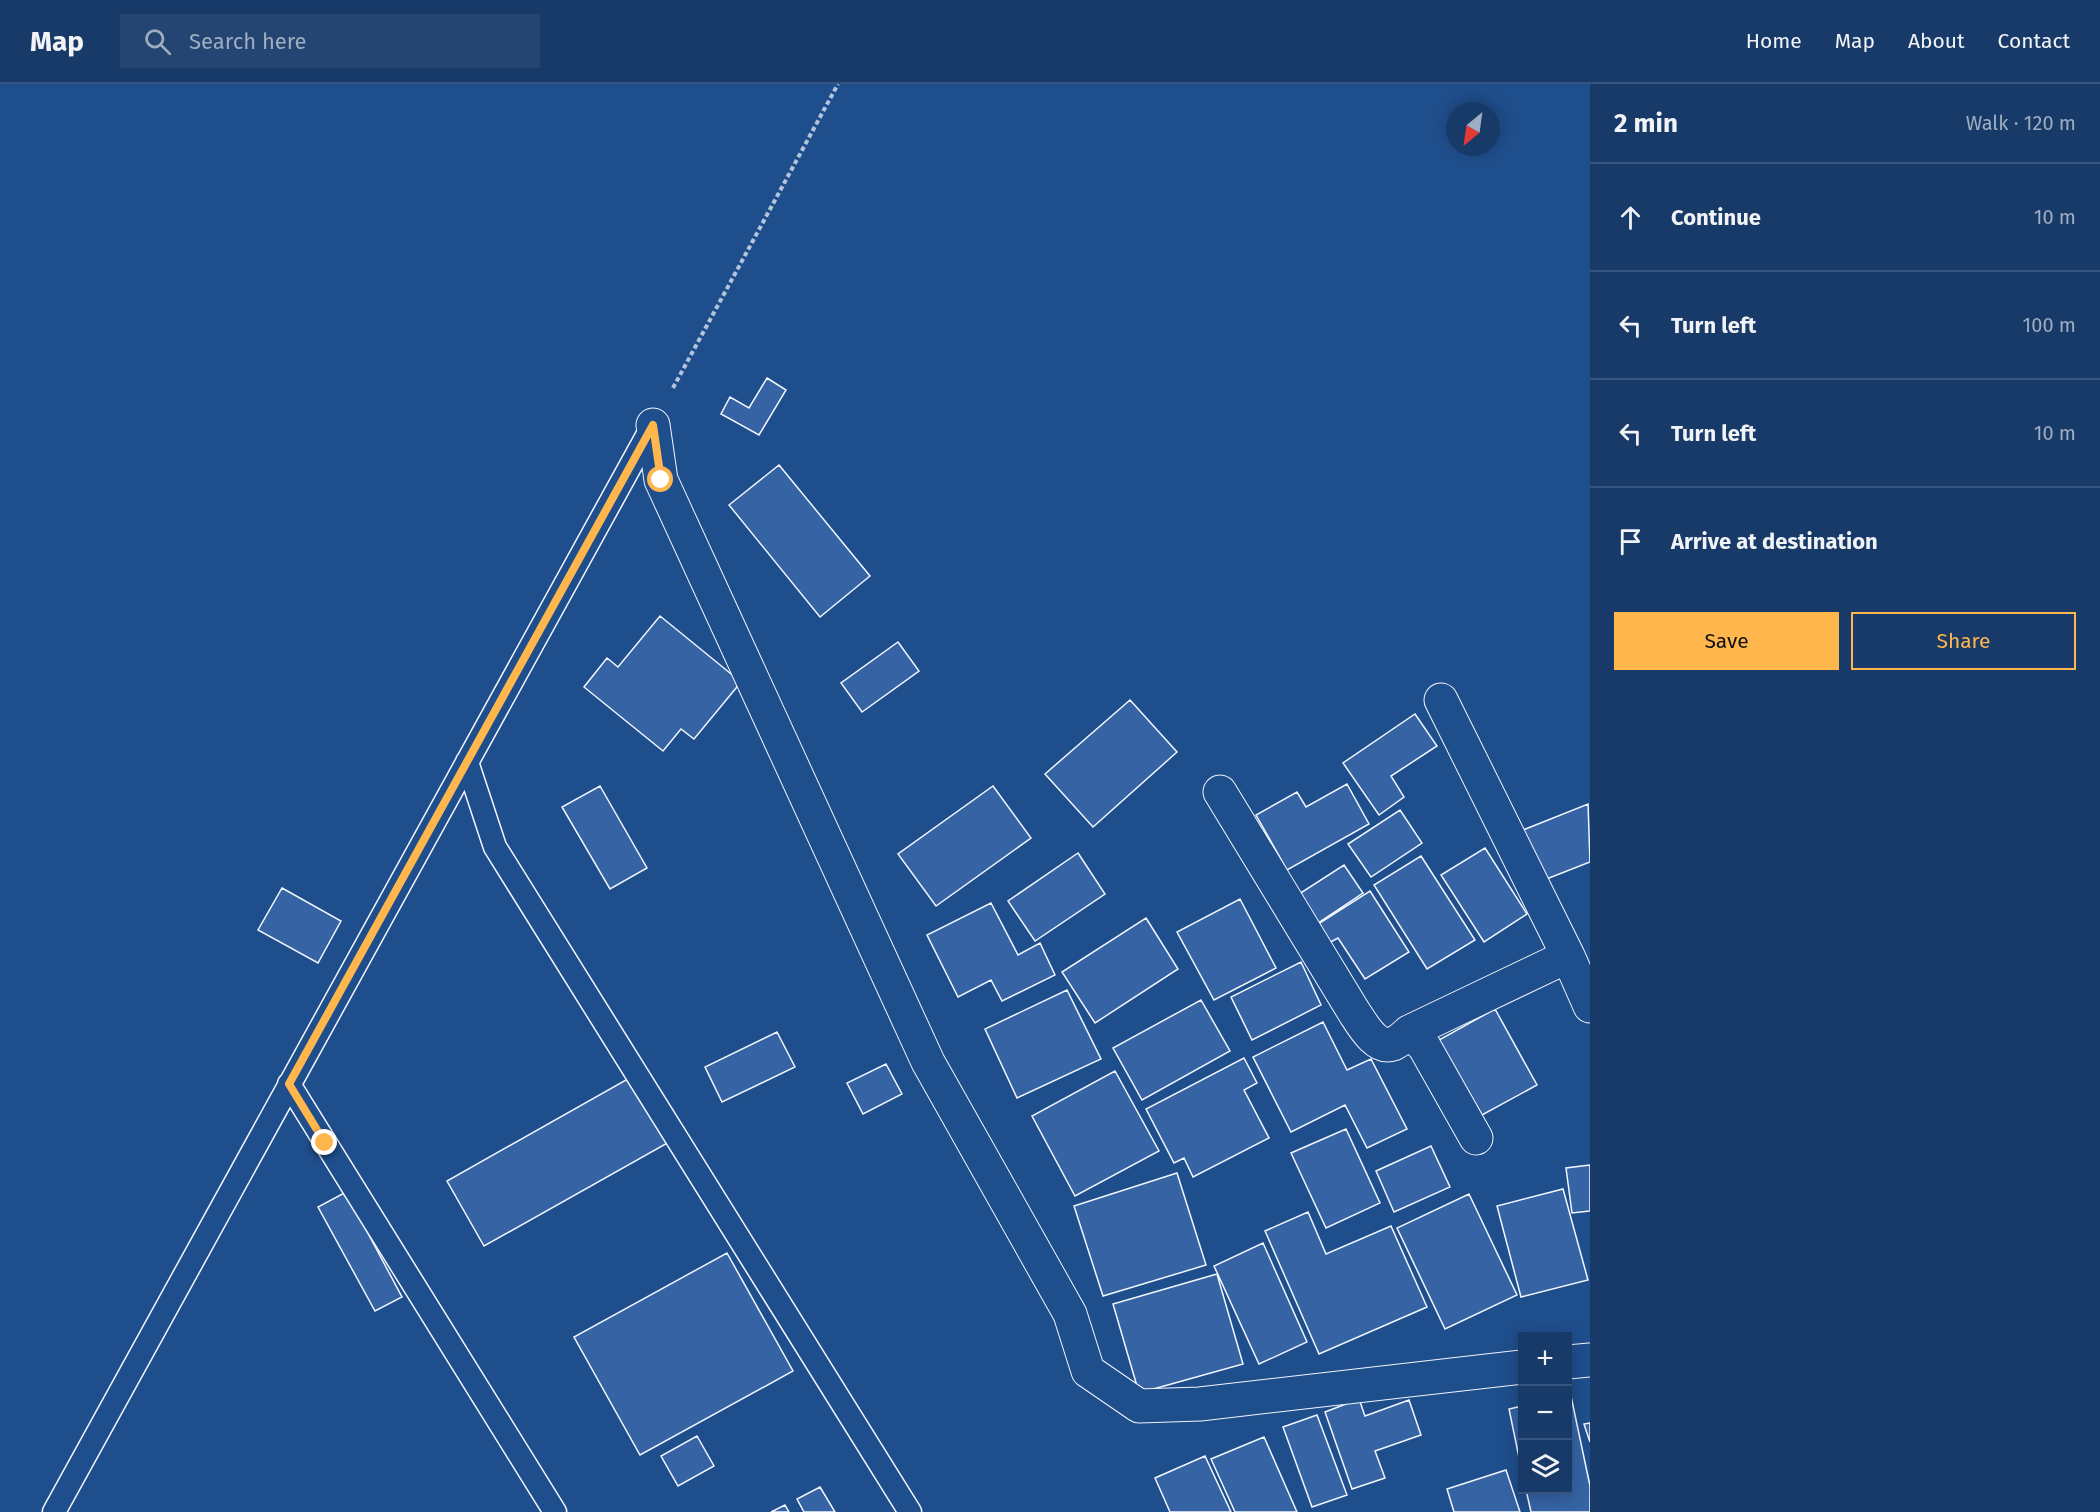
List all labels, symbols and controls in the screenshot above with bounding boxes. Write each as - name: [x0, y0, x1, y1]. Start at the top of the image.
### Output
- search box: [120, 14, 540, 68]
- text: Map: [30, 25, 84, 58]
- icon: search: [141, 25, 174, 58]
- text: Search here: [189, 28, 307, 55]
- text: Home: [1746, 28, 1802, 54]
- text: Map: [1835, 28, 1875, 54]
- text: About: [1908, 28, 1965, 54]
- text: Contact: [1998, 28, 2070, 54]
- north arrow: [1446, 102, 1500, 156]
- text: 2 min: [1614, 108, 1678, 139]
- text: Walk · 120 m: [1966, 111, 2076, 135]
- icon: ahead: [1614, 201, 1647, 234]
- text: Continue: [1671, 204, 1761, 231]
- text: 10 m: [2034, 205, 2076, 229]
- icon: left: [1614, 309, 1647, 342]
- text: Turn left: [1671, 312, 1756, 339]
- text: 100 m: [2023, 313, 2076, 337]
- icon: left: [1614, 417, 1647, 450]
- text: Turn left: [1671, 420, 1756, 447]
- text: 10 m: [2034, 421, 2076, 445]
- route start: [647, 466, 673, 492]
- icon: arrive: [1614, 525, 1647, 558]
- text: Arrive at destination: [1671, 528, 1878, 555]
- button: Save: [1614, 612, 1839, 670]
- button: Share: [1851, 612, 2076, 670]
- route end: [311, 1129, 337, 1155]
- map controls: [1518, 1332, 1572, 1494]
- button: +: [1518, 1332, 1572, 1386]
- button: −: [1518, 1386, 1572, 1440]
- button: layers: [1518, 1440, 1572, 1494]

